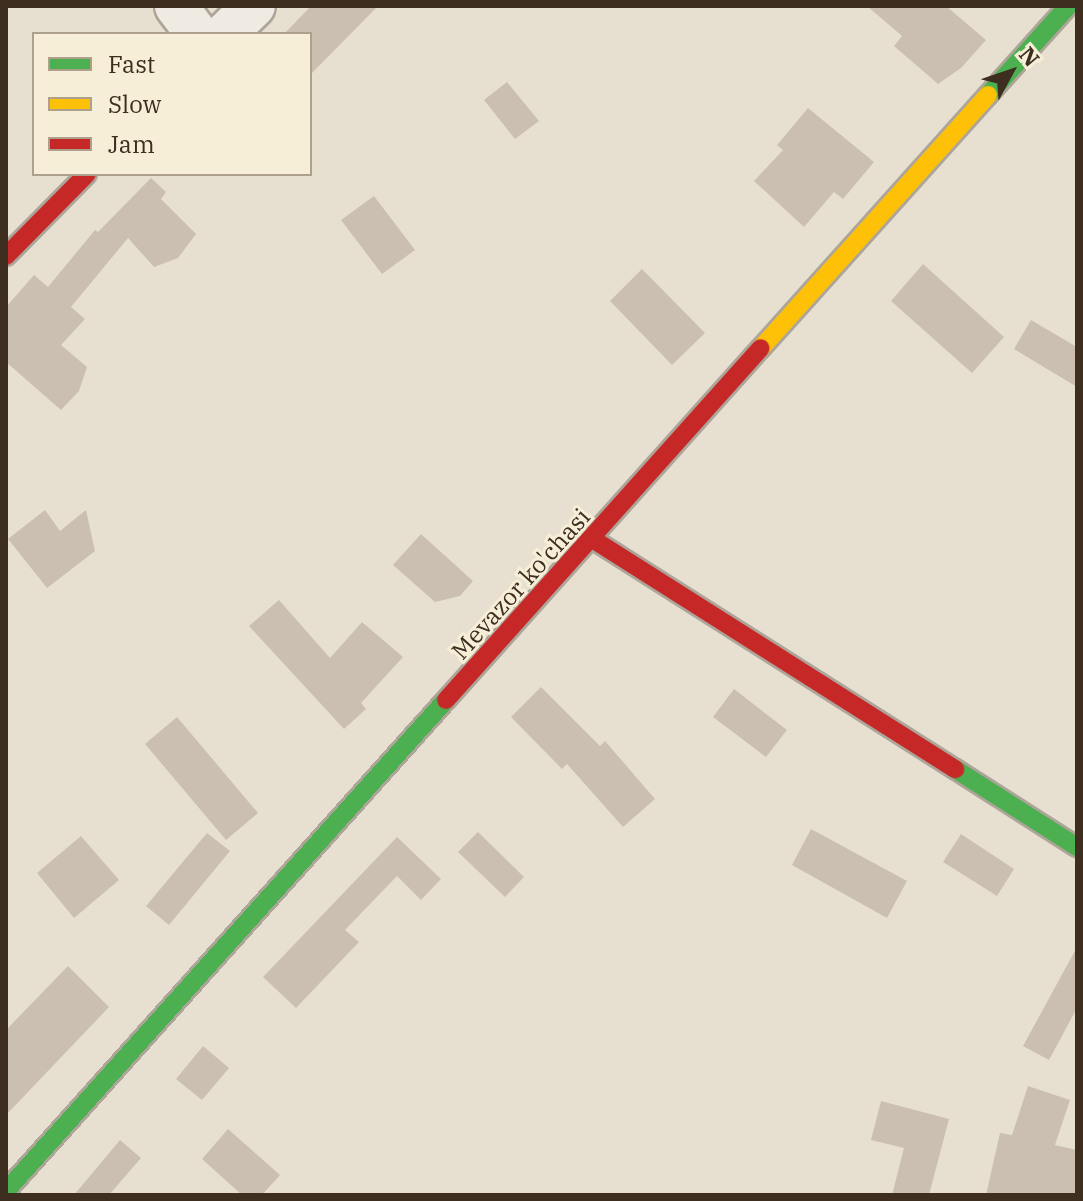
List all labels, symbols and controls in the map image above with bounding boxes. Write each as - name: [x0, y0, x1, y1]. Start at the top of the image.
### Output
- legend: [32, 32, 312, 176]
- north arrow: [971, 32, 1051, 112]
- text: N: [1013, 40, 1046, 72]
- text: Fast: [108, 48, 155, 80]
- text: Slow: [108, 88, 161, 120]
- text: Jam: [108, 128, 155, 160]
- street label: Mevazor ko'chasi: [446, 503, 596, 665]

